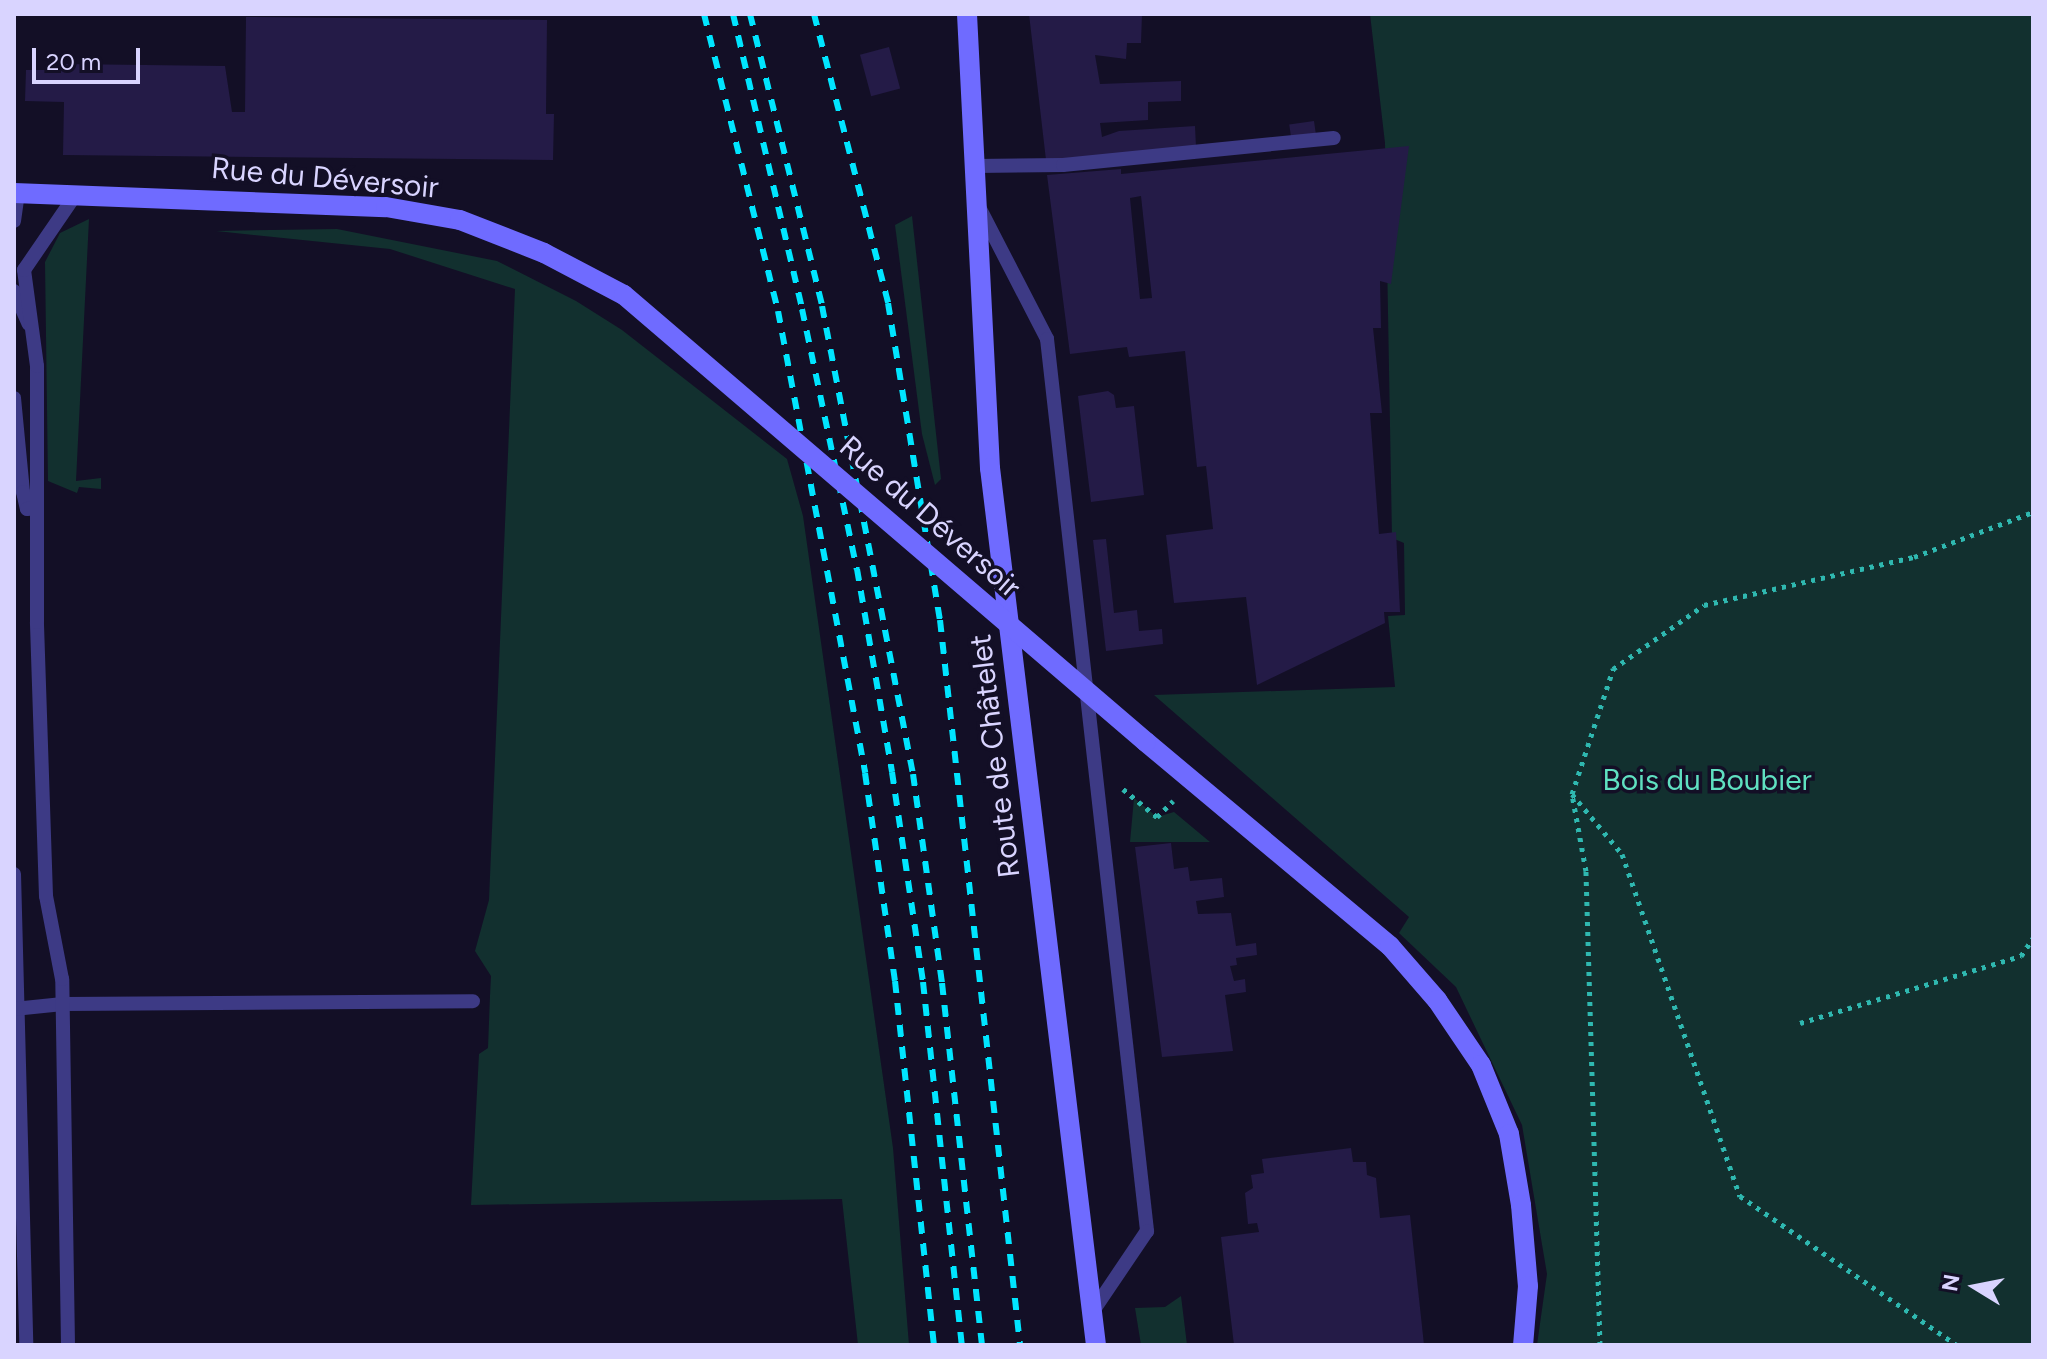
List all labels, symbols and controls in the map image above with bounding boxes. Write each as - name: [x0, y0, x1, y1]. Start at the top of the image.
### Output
- scale bar: [36, 32, 144, 82]
- text: 20 m: [46, 47, 101, 76]
- street label: Rue du Déversoir: [210, 150, 440, 206]
- street label: Rue du Déversoir: [832, 429, 1028, 605]
- street label: Route de Châtelet: [962, 632, 1028, 880]
- park label: Bois du Boubier: [1602, 762, 1812, 798]
- north arrow: [1935, 1247, 2015, 1327]
- text: N: [1936, 1272, 1966, 1293]

